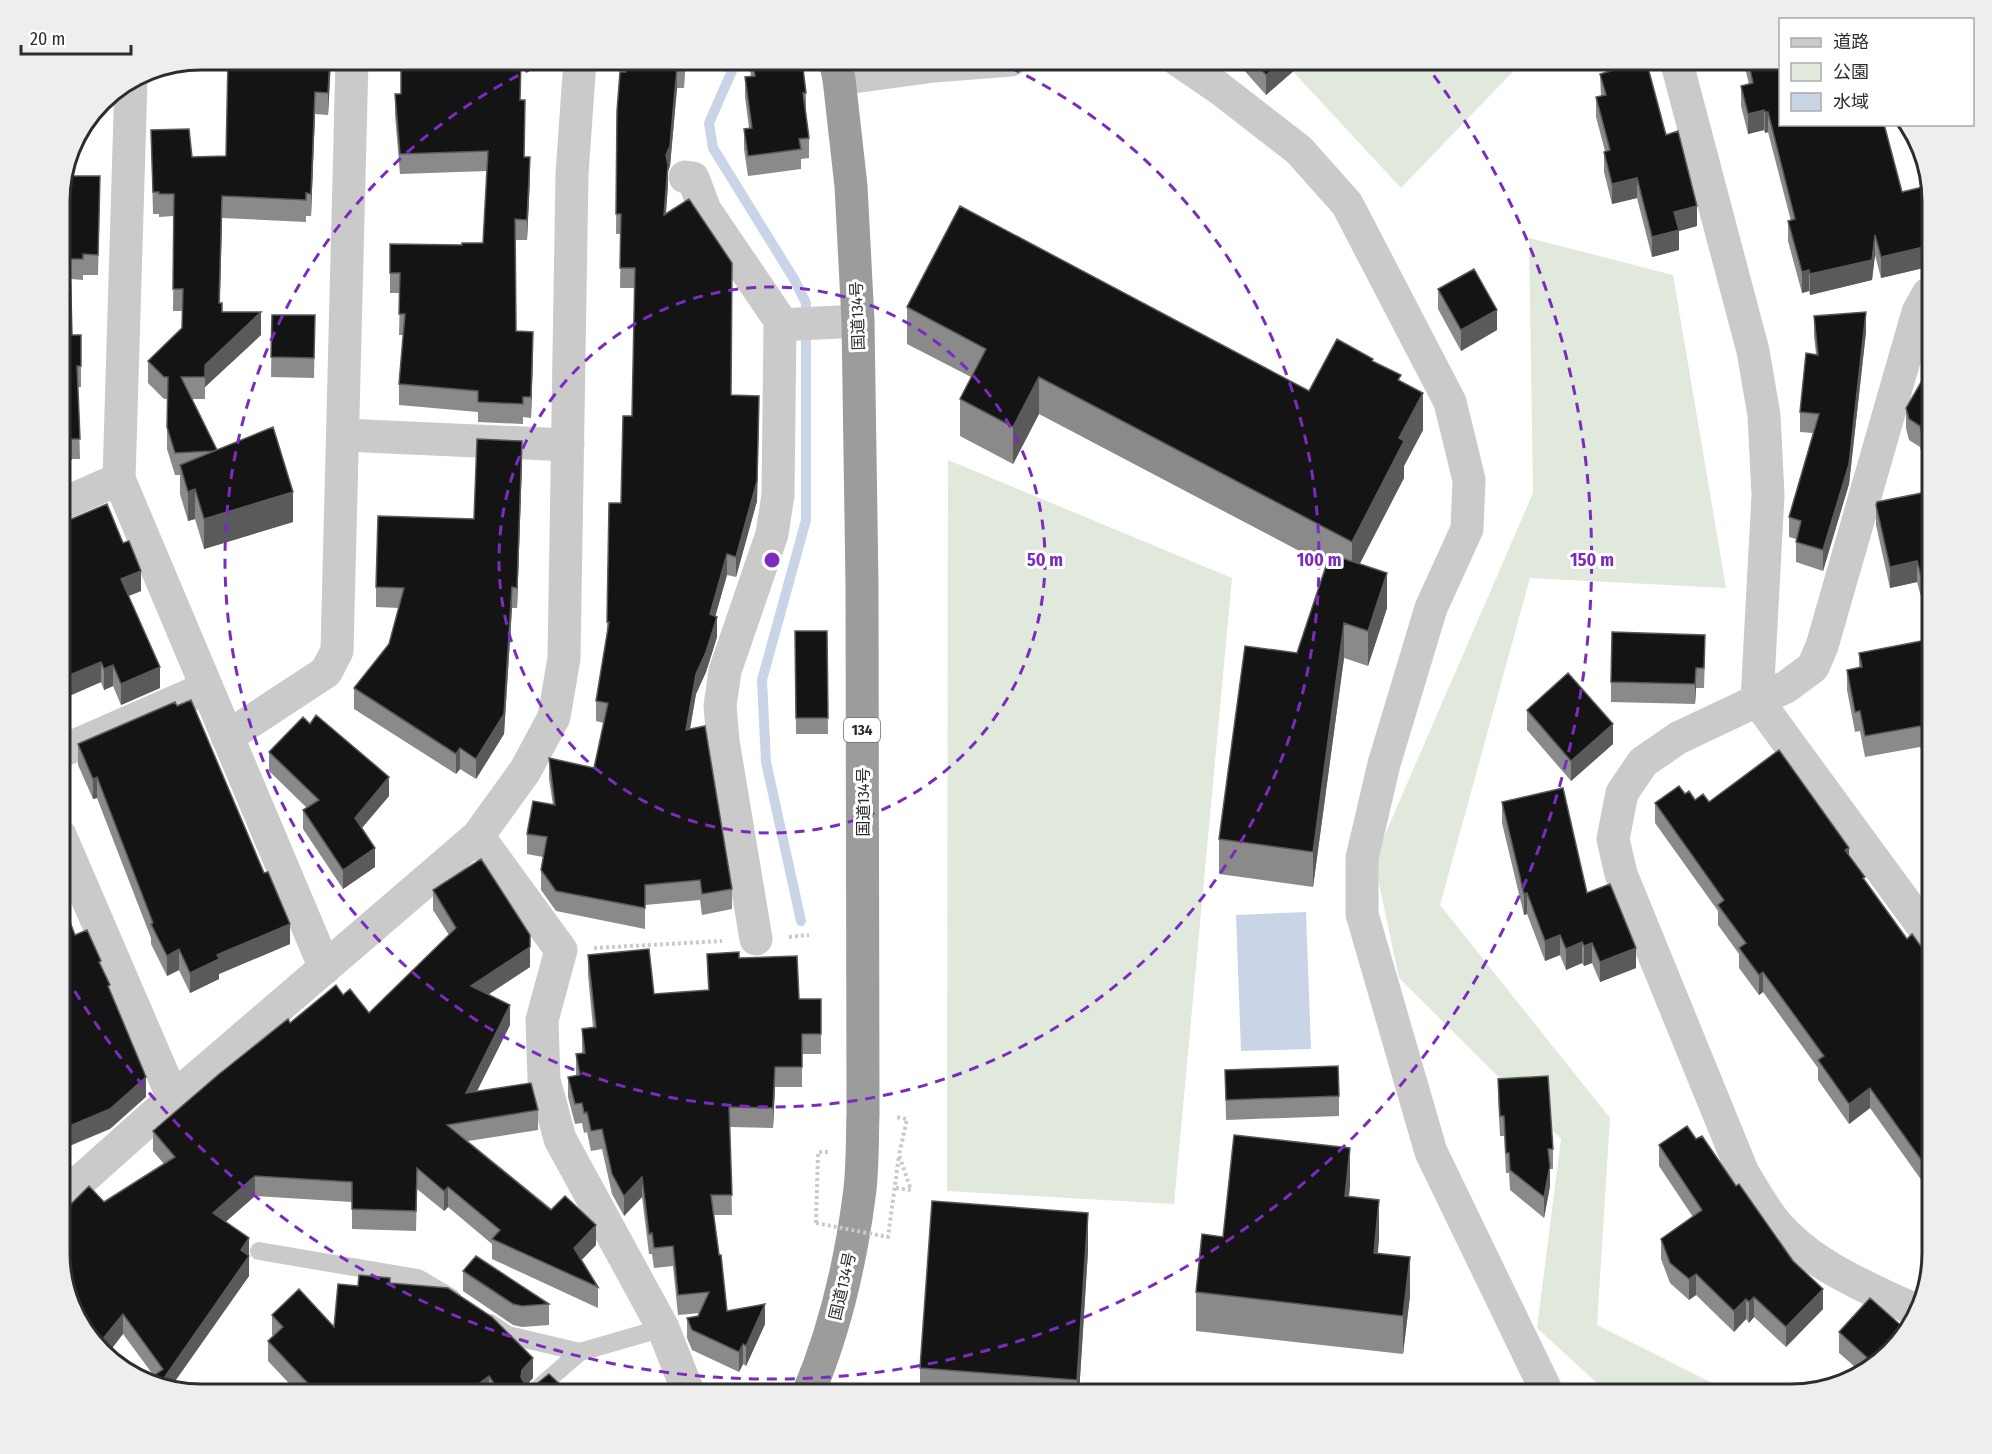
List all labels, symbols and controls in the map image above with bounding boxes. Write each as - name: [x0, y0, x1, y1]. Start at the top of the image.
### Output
- scale bar: [21, 18, 130, 56]
- legend: [1779, 18, 1974, 126]
- text: 20 m: [30, 28, 65, 50]
- text: 道路: [1833, 31, 1869, 53]
- text: 公園: [1833, 61, 1869, 83]
- text: 水域: [1833, 91, 1869, 113]
- street label: 国道134号: [847, 281, 868, 351]
- text: 50 m: [1027, 549, 1063, 571]
- text: 100 m: [1297, 549, 1341, 571]
- text: 150 m: [1570, 549, 1614, 571]
- centre of rings: [762, 550, 782, 570]
- road number: 134: [844, 718, 880, 742]
- street label: 国道134号: [854, 767, 873, 837]
- street label: 国道134号: [825, 1250, 860, 1322]

